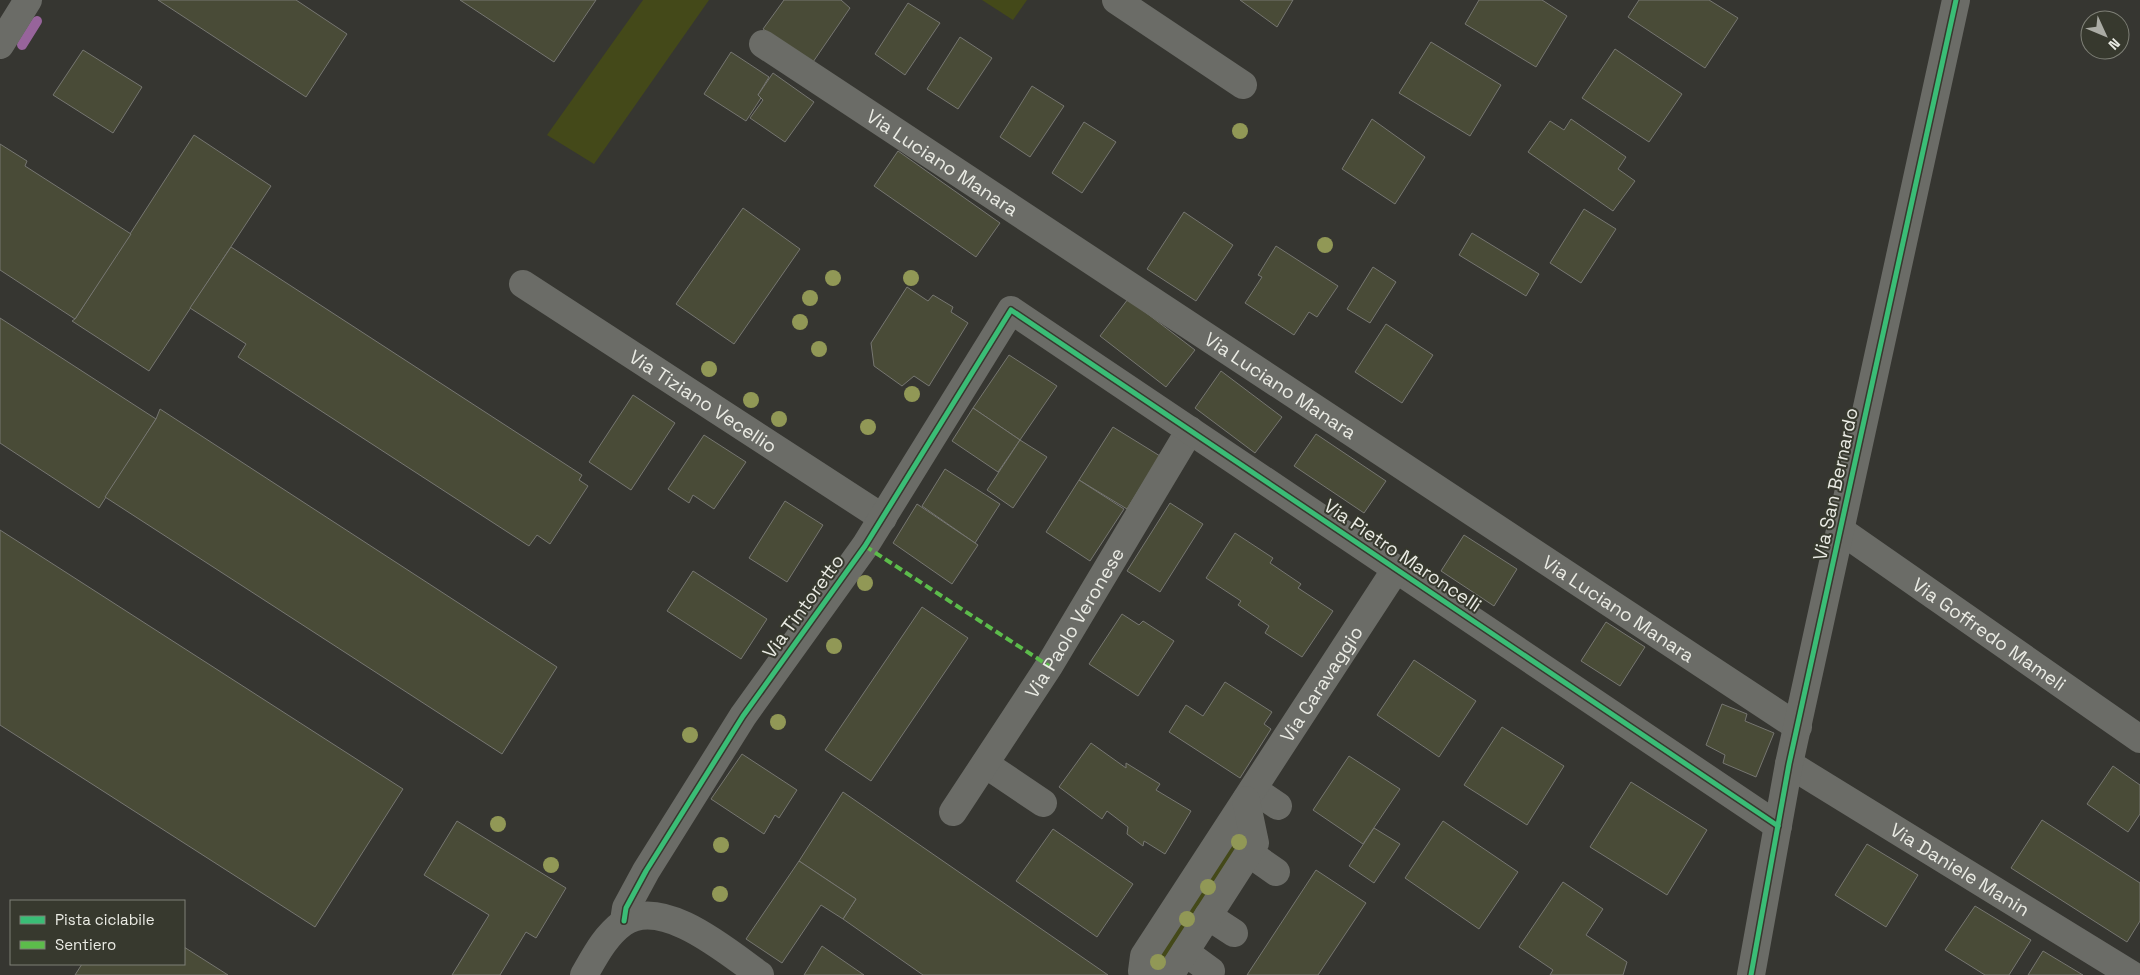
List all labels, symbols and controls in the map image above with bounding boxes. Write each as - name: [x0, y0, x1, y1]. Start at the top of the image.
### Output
- north arrow: [2080, 10, 2130, 60]
- text: N: [2105, 34, 2124, 54]
- street label: Via Luciano Manara: [861, 104, 1023, 222]
- street label: Via Luciano Manara: [1199, 327, 1361, 445]
- street label: Via Tiziano Vecellio: [624, 344, 782, 459]
- street label: Via San Bernardo: [1807, 405, 1864, 563]
- street label: Via Pietro Maroncelli: [1319, 493, 1487, 618]
- street label: Via Paolo Veronese: [1019, 543, 1130, 703]
- street label: Via Tintoretto: [757, 549, 850, 664]
- street label: Via Luciano Manara: [1537, 550, 1699, 668]
- street label: Via Goffredo Mameli: [1907, 572, 2071, 697]
- street label: Via Caravaggio: [1275, 621, 1369, 747]
- street label: Via Daniele Manin: [1885, 817, 2034, 922]
- legend: [10, 900, 185, 965]
- text: Pista ciclabile: [55, 910, 155, 929]
- text: Sentiero: [55, 935, 116, 954]

